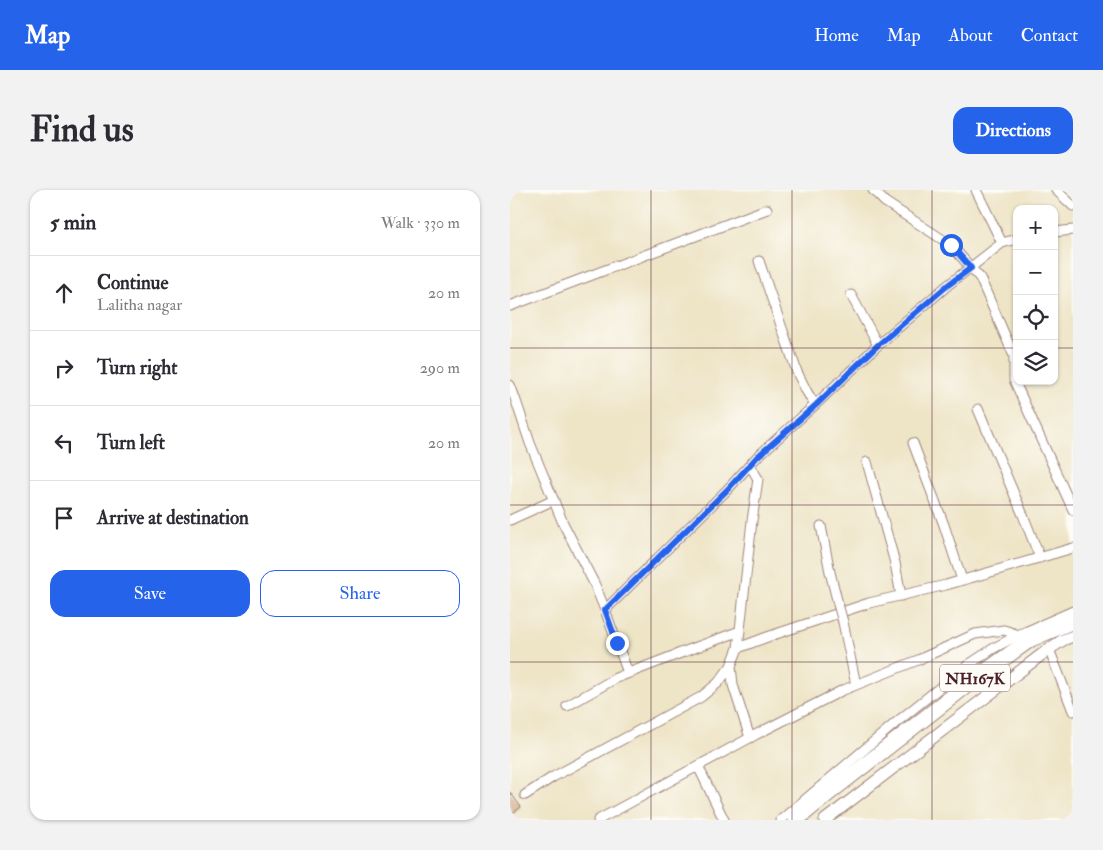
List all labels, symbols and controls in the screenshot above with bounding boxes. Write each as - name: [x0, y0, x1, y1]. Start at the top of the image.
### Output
- text: Map: [25, 20, 70, 51]
- text: Home: [814, 24, 859, 47]
- text: Map: [887, 24, 921, 47]
- text: About: [949, 24, 993, 47]
- text: Contact: [1021, 24, 1078, 47]
- button: Directions: [953, 107, 1073, 154]
- text: Find us: [30, 108, 134, 152]
- map controls: [1013, 205, 1058, 385]
- button: +: [1013, 205, 1058, 250]
- text: 5 min: [50, 209, 96, 236]
- text: Walk · 330 m: [381, 213, 460, 233]
- route start: [940, 234, 963, 257]
- button: −: [1013, 250, 1058, 295]
- text: Continue: [97, 271, 168, 295]
- icon: ahead: [50, 279, 78, 307]
- text: 20 m: [428, 283, 460, 303]
- text: Lalitha nagar: [97, 295, 182, 315]
- button: locate: [1013, 295, 1058, 340]
- button: layers: [1013, 340, 1058, 385]
- icon: right: [50, 354, 78, 382]
- text: Turn right: [97, 356, 177, 380]
- text: 290 m: [420, 358, 460, 378]
- icon: left: [50, 429, 78, 457]
- text: Turn left: [97, 431, 165, 455]
- text: 20 m: [428, 433, 460, 453]
- icon: arrive: [50, 504, 78, 532]
- text: Arrive at destination: [97, 506, 249, 530]
- button: Save: [50, 570, 250, 617]
- button: Share: [260, 570, 460, 617]
- route end: [606, 632, 629, 655]
- road number: NH167K: [940, 664, 1010, 692]

